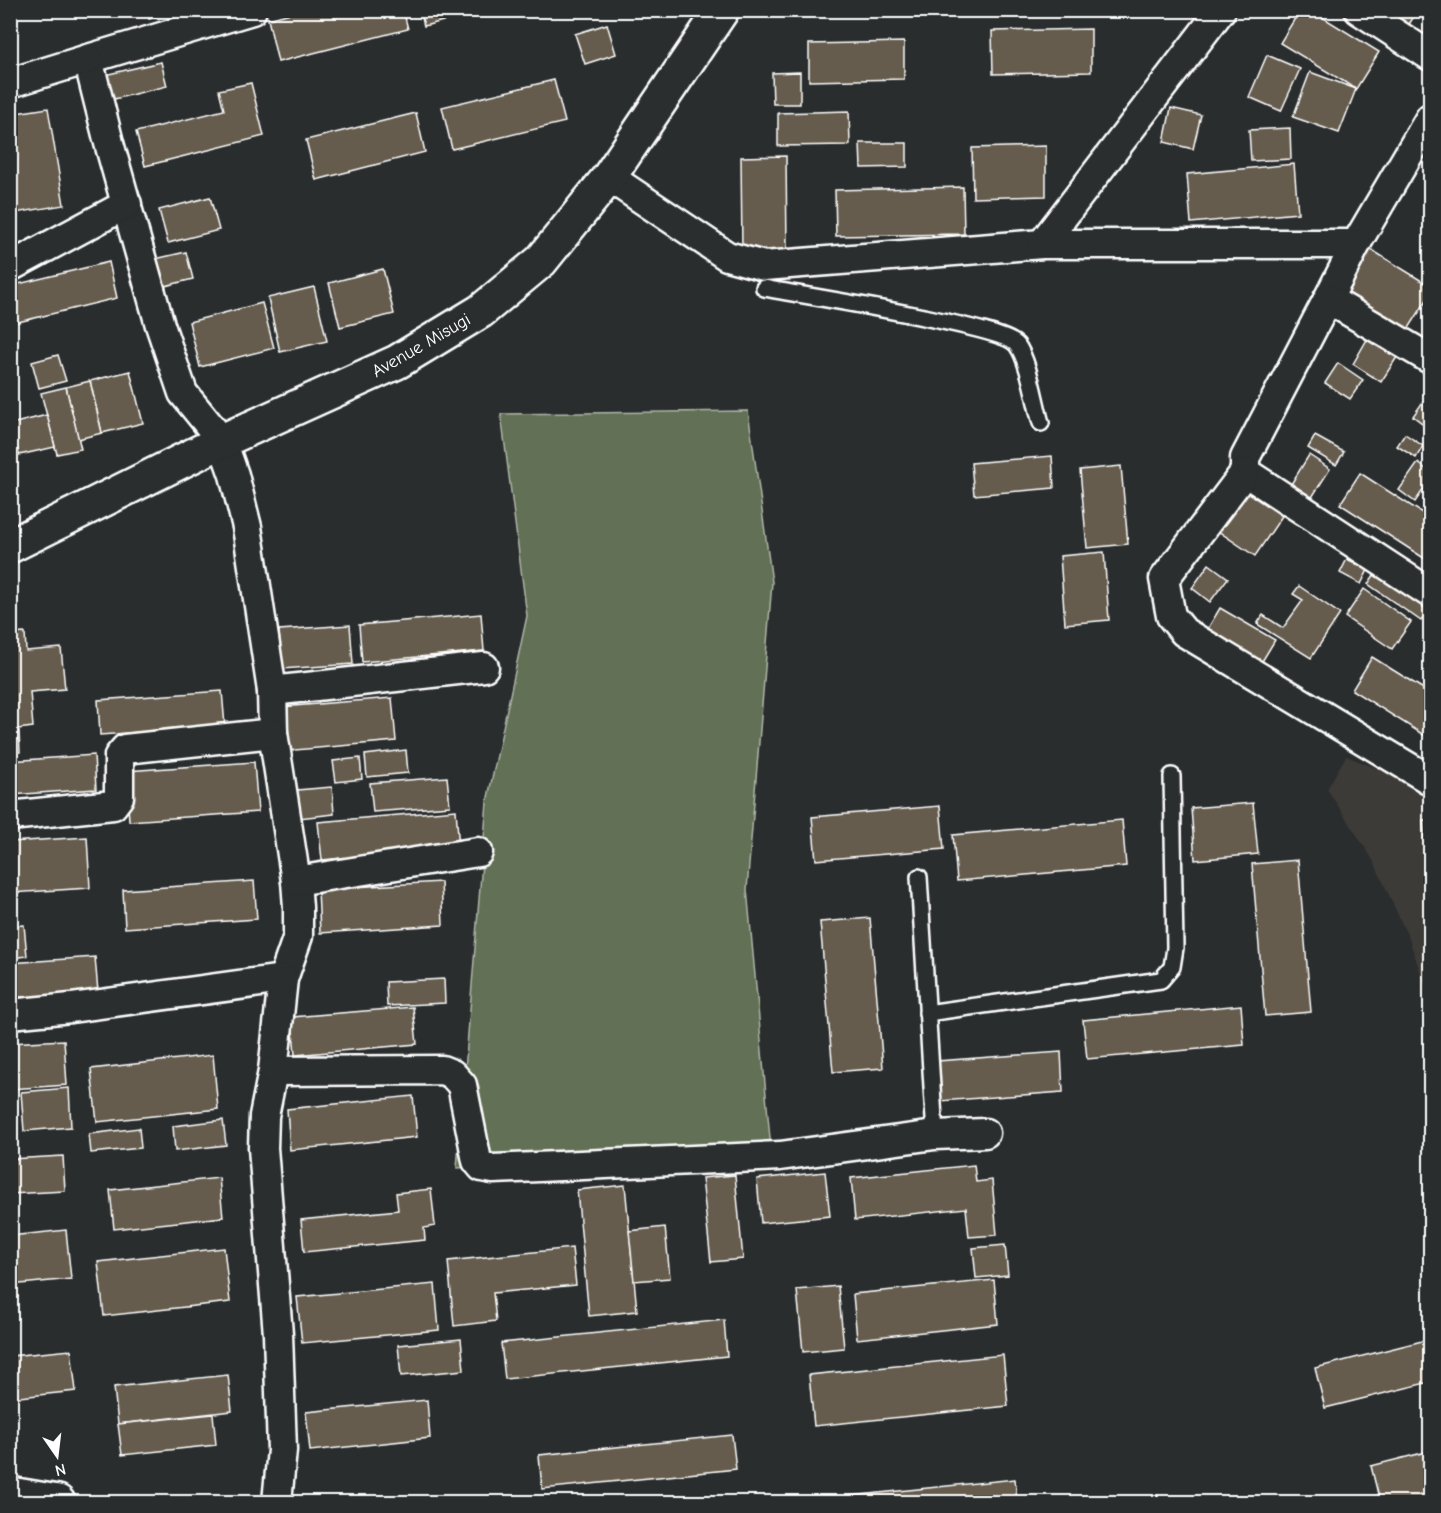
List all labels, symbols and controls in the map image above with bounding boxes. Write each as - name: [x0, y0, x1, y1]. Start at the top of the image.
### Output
- street label: Avenue Misugi: [368, 309, 474, 382]
- north arrow: [27, 1426, 87, 1486]
- text: N: [53, 1460, 68, 1480]

